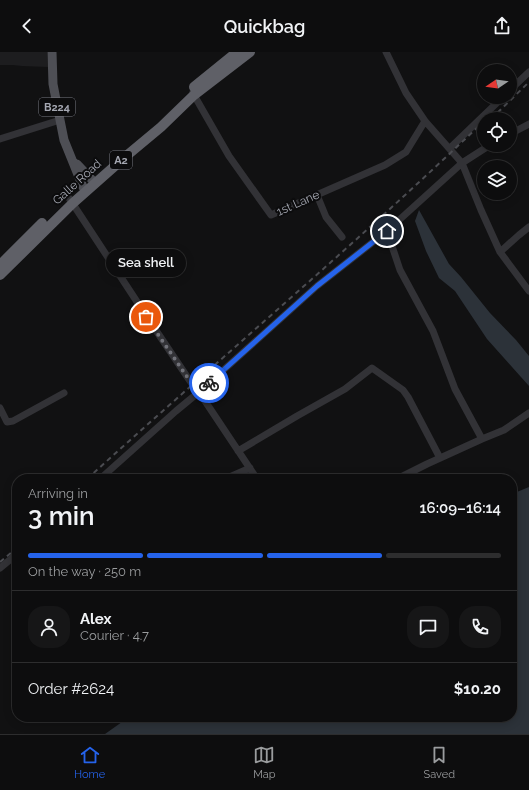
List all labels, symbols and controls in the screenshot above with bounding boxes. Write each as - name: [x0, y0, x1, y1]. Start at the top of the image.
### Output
- icon: back: [16, 15, 38, 37]
- icon: share: [491, 15, 513, 37]
- text: Quickbag: [224, 16, 305, 37]
- north arrow: [477, 64, 517, 104]
- map controls: [477, 64, 517, 200]
- road number: B224: [39, 98, 75, 116]
- button: locate: [477, 112, 517, 152]
- road number: A2: [110, 151, 132, 169]
- street label: Galle Road: [50, 157, 104, 207]
- button: layers: [477, 160, 517, 200]
- street label: 1st Lane: [274, 187, 322, 219]
- pin: [370, 214, 404, 248]
- icon: home: [376, 220, 398, 242]
- callout: Sea shell: [106, 249, 186, 277]
- text: Sea shell: [118, 255, 174, 270]
- pin: [129, 300, 163, 334]
- icon: bag: [135, 306, 157, 328]
- courier: [189, 363, 229, 403]
- icon: bike: [198, 372, 220, 394]
- text: Arriving in: [28, 486, 88, 501]
- text: 16:09–16:14: [420, 499, 501, 517]
- text: 3 min: [28, 501, 95, 531]
- text: On the way · 250 m: [28, 564, 141, 579]
- button: person: [28, 606, 70, 648]
- button: chat: [407, 606, 449, 648]
- button: phone: [459, 606, 501, 648]
- text: Alex: [80, 610, 111, 628]
- text: Courier · 4.7: [80, 628, 149, 643]
- text: Order #2624: [28, 680, 114, 698]
- text: $10.20: [454, 680, 501, 698]
- tab: Home: [74, 744, 105, 781]
- tab: Map: [253, 744, 276, 781]
- tab: Saved: [424, 744, 455, 781]

